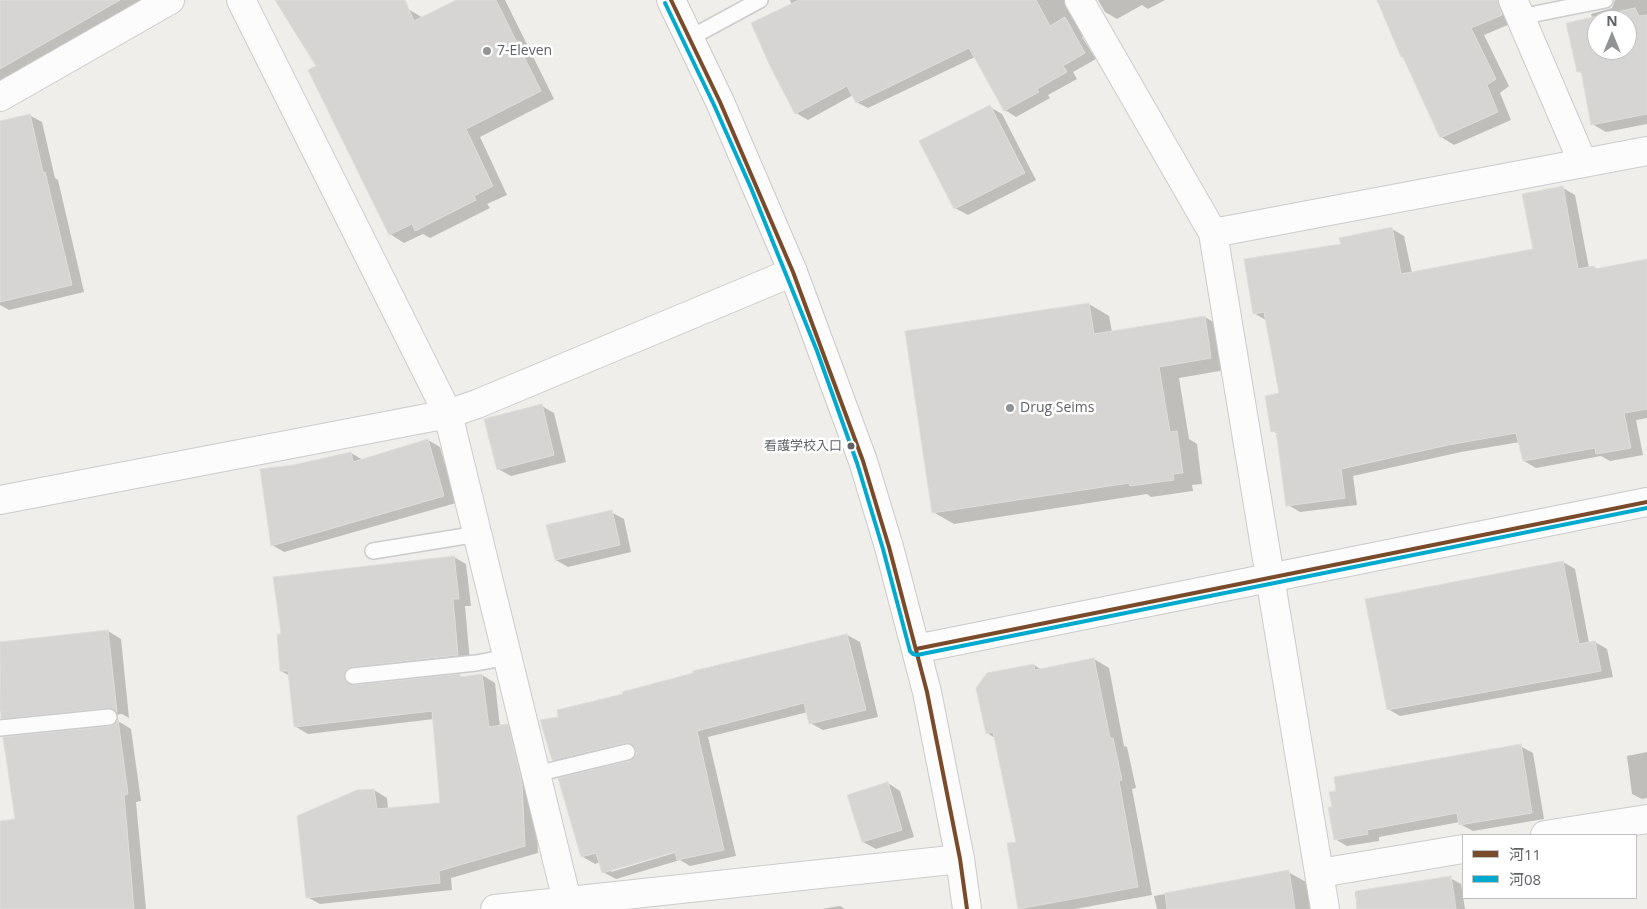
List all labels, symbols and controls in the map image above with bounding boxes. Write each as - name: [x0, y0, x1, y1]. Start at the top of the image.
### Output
- north arrow: [1587, 10, 1637, 60]
- text: N: [1606, 11, 1618, 30]
- place label: 7-Eleven: [497, 43, 552, 59]
- marker: 7-Eleven: [481, 45, 493, 57]
- place label: Drug Seims: [1020, 400, 1094, 416]
- marker: Drug Seims: [1004, 402, 1016, 414]
- place label: 看護学校入口: [764, 438, 842, 454]
- marker: 看護学校入口: [846, 441, 856, 451]
- legend: [1462, 834, 1637, 899]
- text: 河11: [1509, 844, 1541, 864]
- text: 河08: [1509, 869, 1541, 889]

